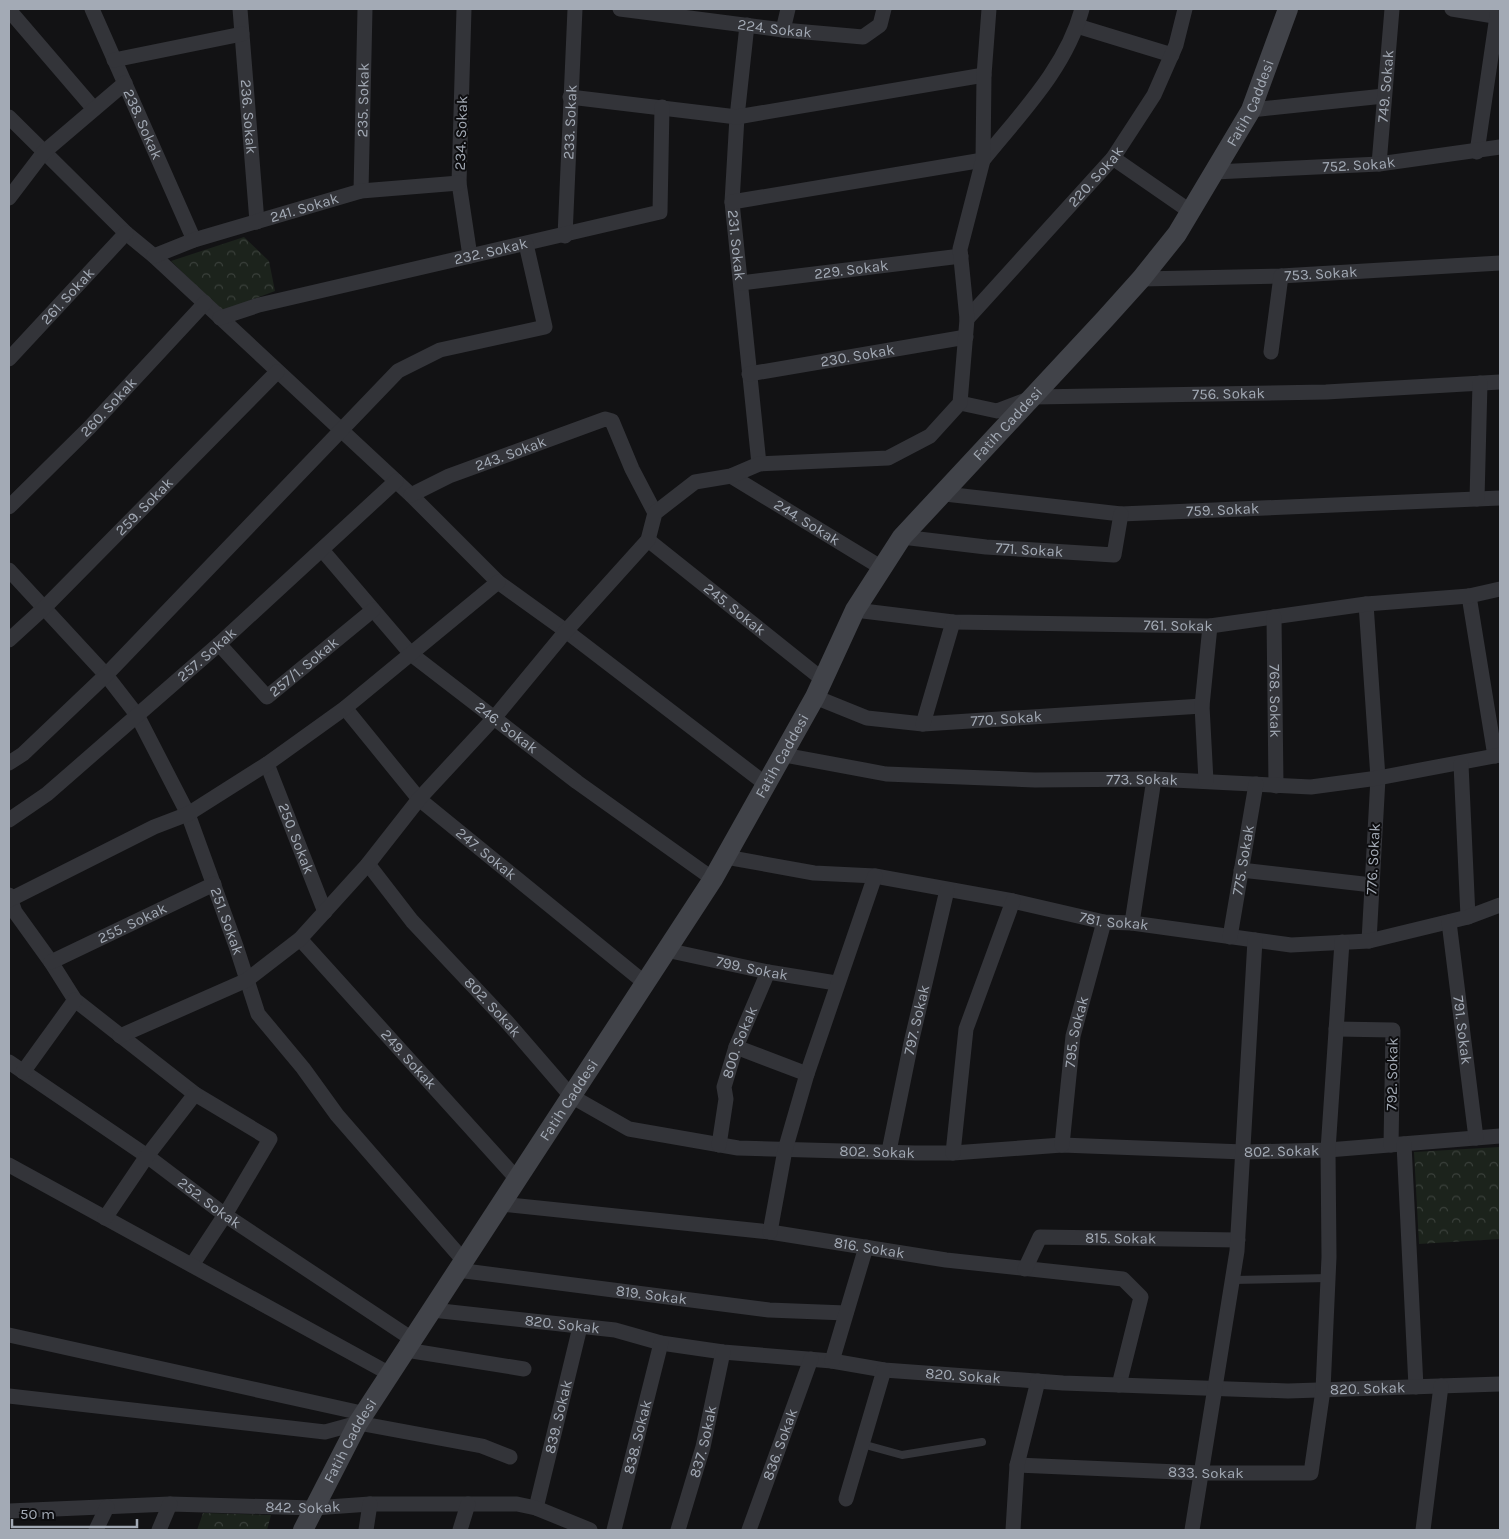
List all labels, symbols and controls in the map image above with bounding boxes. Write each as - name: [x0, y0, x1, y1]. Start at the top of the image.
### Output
- street label: 224. Sokak: [737, 15, 813, 41]
- street label: 749. Sokak: [1374, 49, 1398, 123]
- street label: Fatih Caddesi: [1222, 57, 1278, 150]
- street label: 235. Sokak: [353, 62, 373, 138]
- street label: 236. Sokak: [237, 79, 261, 155]
- street label: 233. Sokak: [559, 84, 581, 160]
- street label: 238. Sokak: [119, 86, 166, 162]
- street label: 234. Sokak: [451, 95, 471, 171]
- street label: 220. Sokak: [1064, 143, 1127, 211]
- street label: 752. Sokak: [1322, 153, 1396, 176]
- street label: 241. Sokak: [268, 189, 341, 226]
- street label: 231. Sokak: [724, 209, 749, 281]
- street label: 232. Sokak: [452, 234, 529, 268]
- street label: 229. Sokak: [813, 256, 889, 283]
- street label: 753. Sokak: [1284, 262, 1358, 285]
- street label: 261. Sokak: [37, 264, 98, 328]
- street label: 230. Sokak: [819, 340, 896, 371]
- street label: 260. Sokak: [76, 373, 141, 441]
- street label: Fatih Caddesi: [969, 383, 1046, 464]
- street label: 756. Sokak: [1192, 384, 1265, 403]
- street label: 243. Sokak: [472, 432, 549, 475]
- street label: 259. Sokak: [112, 474, 177, 539]
- street label: 244. Sokak: [771, 495, 843, 549]
- street label: 759. Sokak: [1186, 499, 1260, 520]
- street label: 771. Sokak: [995, 539, 1064, 561]
- street label: 245. Sokak: [700, 579, 769, 639]
- street label: 761. Sokak: [1143, 616, 1213, 635]
- street label: 257. Sokak: [173, 624, 240, 685]
- street label: 257/1. Sokak: [265, 633, 342, 701]
- street label: 768. Sokak: [1266, 664, 1284, 738]
- street label: 246. Sokak: [471, 698, 541, 757]
- street label: 770. Sokak: [970, 707, 1043, 730]
- street label: Fatih Caddesi: [751, 711, 813, 801]
- street label: 773. Sokak: [1106, 770, 1178, 789]
- street label: 250. Sokak: [274, 800, 318, 877]
- street label: 775. Sokak: [1228, 823, 1258, 897]
- street label: 776. Sokak: [1362, 823, 1384, 895]
- street label: 247. Sokak: [452, 824, 520, 884]
- street label: 251. Sokak: [206, 885, 247, 957]
- street label: 255. Sokak: [95, 899, 170, 947]
- street label: 781. Sokak: [1077, 908, 1150, 934]
- street label: 799. Sokak: [714, 952, 789, 984]
- street label: 802. Sokak: [460, 973, 525, 1041]
- street label: 797. Sokak: [900, 983, 933, 1057]
- street label: 795. Sokak: [1061, 994, 1092, 1069]
- street label: 791. Sokak: [1449, 995, 1476, 1066]
- street label: 800. Sokak: [718, 1004, 761, 1081]
- street label: 249. Sokak: [377, 1025, 440, 1093]
- street label: 792. Sokak: [1382, 1037, 1402, 1111]
- street label: Fatih Caddesi: [536, 1056, 602, 1144]
- street label: 802. Sokak: [1244, 1141, 1320, 1161]
- street label: 802. Sokak: [839, 1142, 915, 1162]
- street label: 252. Sokak: [174, 1173, 245, 1232]
- street label: 815. Sokak: [1085, 1229, 1156, 1248]
- street label: 816. Sokak: [833, 1233, 906, 1262]
- street label: 819. Sokak: [615, 1281, 688, 1308]
- street label: 820. Sokak: [524, 1311, 601, 1337]
- street label: 820. Sokak: [925, 1364, 1001, 1387]
- street label: 839. Sokak: [541, 1378, 576, 1455]
- street label: 820. Sokak: [1330, 1378, 1406, 1399]
- street label: Fatih Caddesi: [320, 1395, 381, 1486]
- street label: 838. Sokak: [619, 1398, 655, 1476]
- street label: 837. Sokak: [685, 1404, 721, 1480]
- street label: 836. Sokak: [759, 1406, 801, 1483]
- street label: 833. Sokak: [1168, 1463, 1244, 1482]
- scale bar: [12, 1496, 138, 1528]
- street label: 842. Sokak: [265, 1497, 341, 1517]
- text: 50 m: [20, 1505, 55, 1523]

